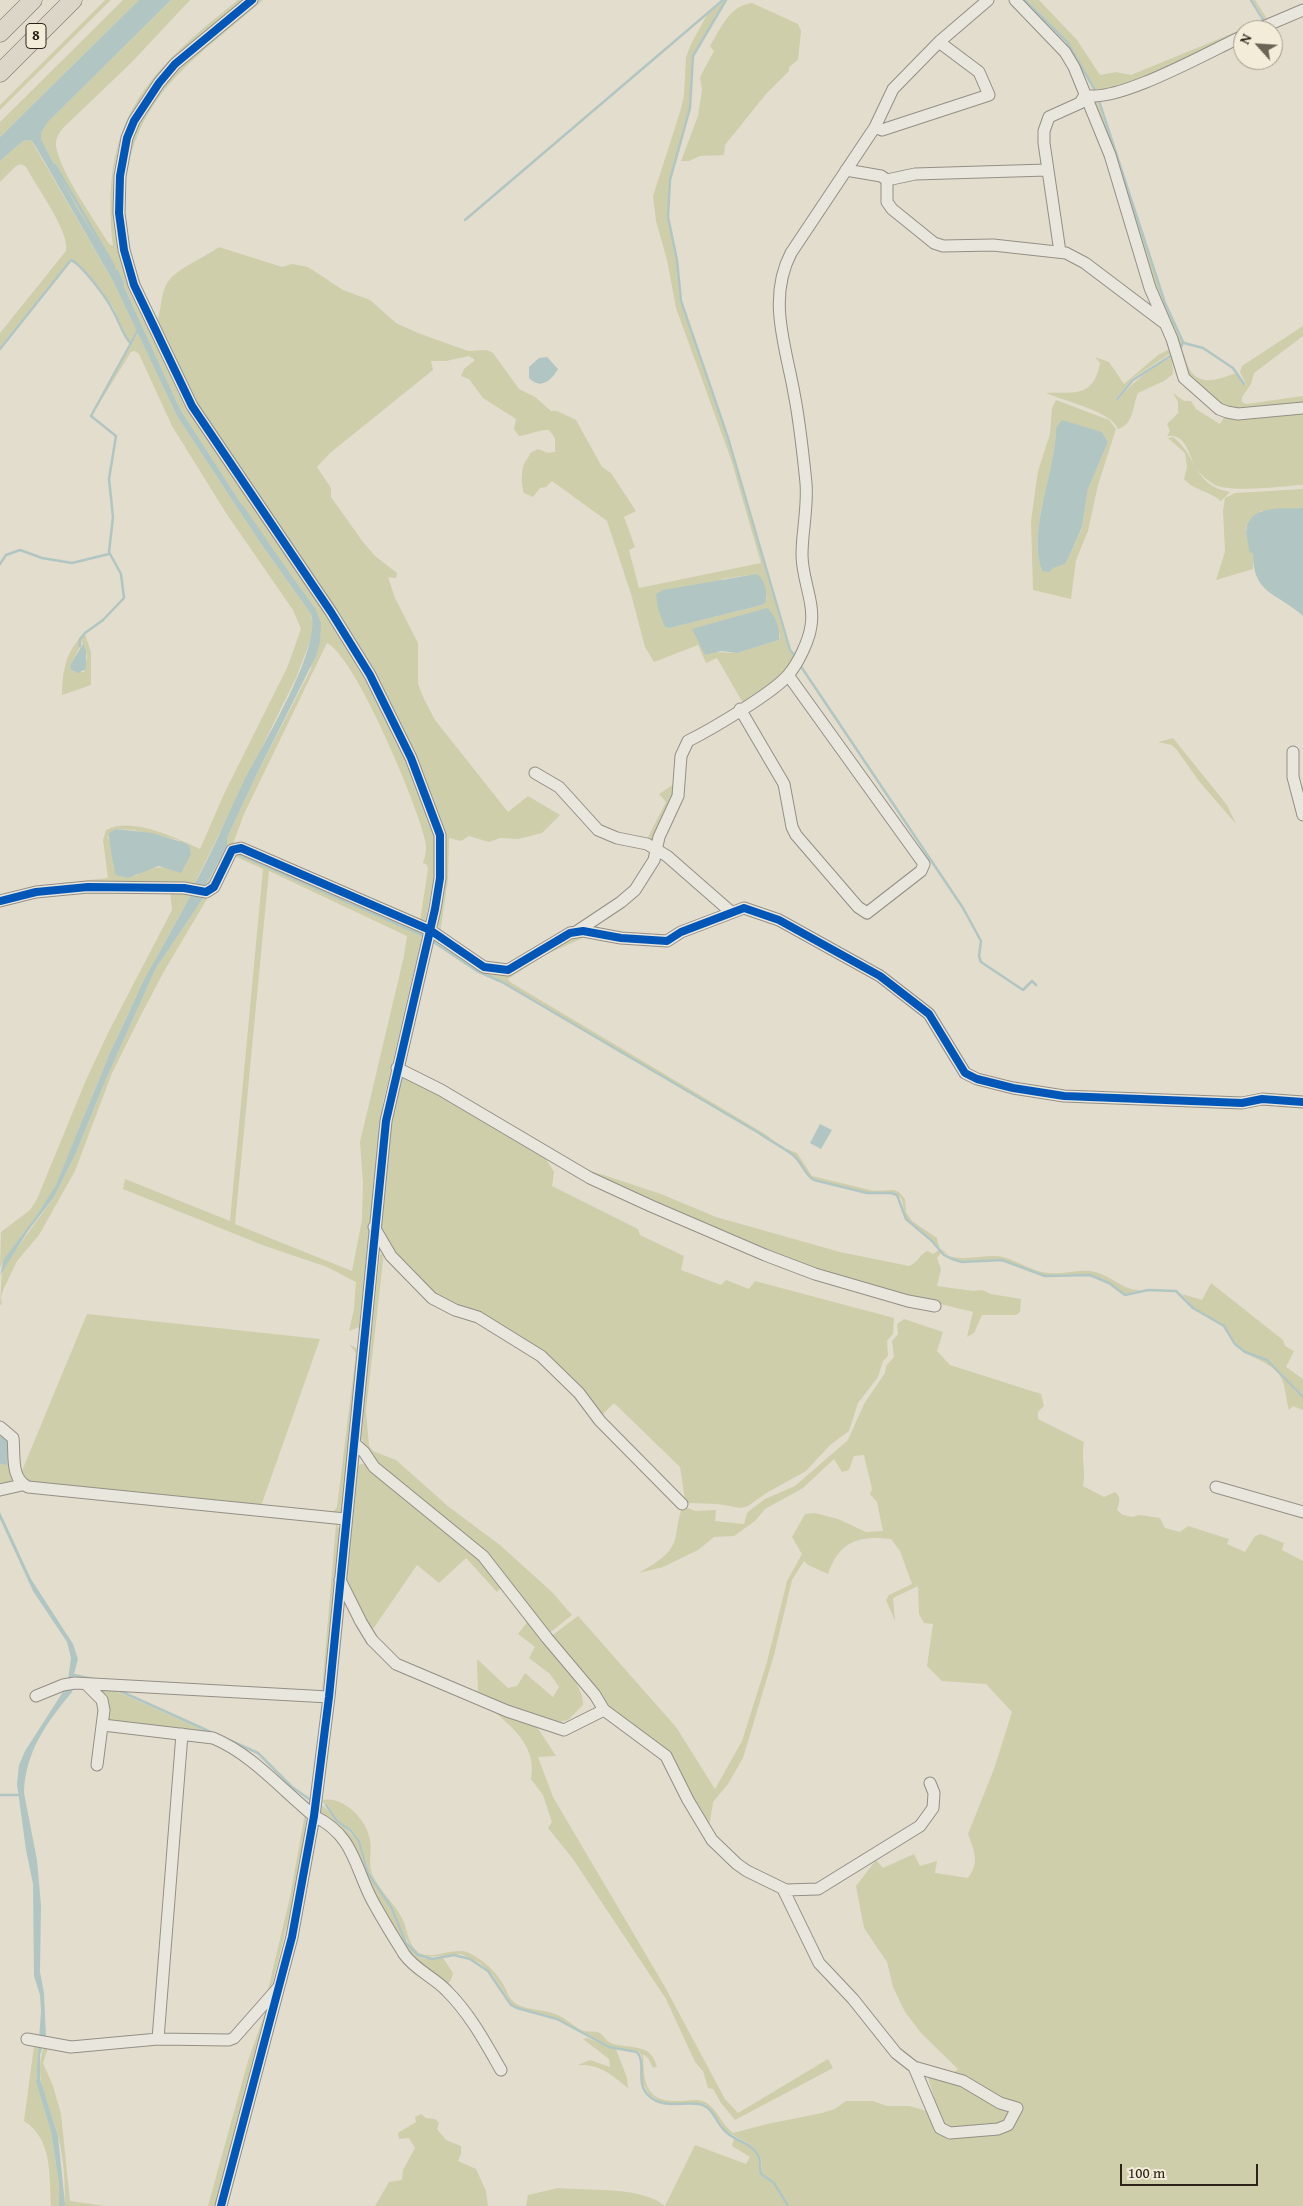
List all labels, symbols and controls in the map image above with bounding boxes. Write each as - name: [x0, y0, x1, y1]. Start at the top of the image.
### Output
- north arrow: [1233, 20, 1283, 70]
- road number: 8: [26, 24, 46, 48]
- text: N: [1234, 30, 1256, 47]
- scale bar: [1123, 2154, 1260, 2186]
- text: 100 m: [1128, 2162, 1165, 2183]

